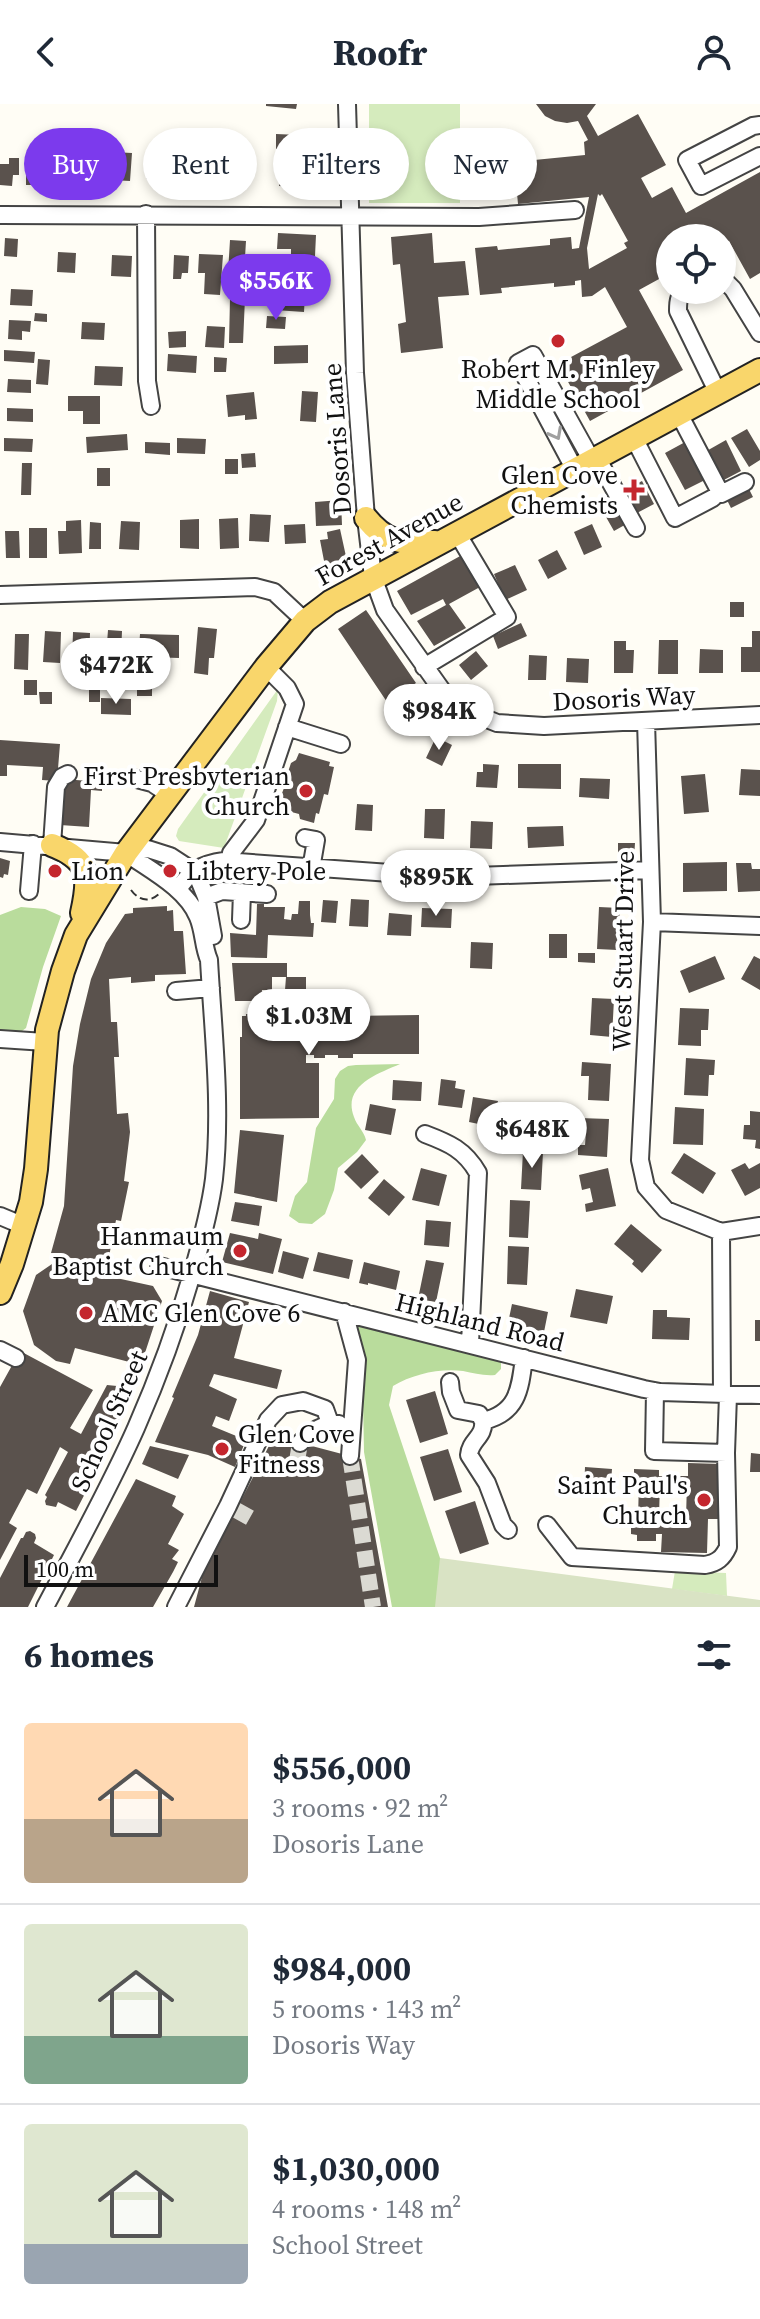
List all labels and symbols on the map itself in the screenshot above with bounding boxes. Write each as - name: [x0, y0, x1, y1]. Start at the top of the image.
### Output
- pin: $556K: [220, 254, 332, 322]
- marker: Robert M. Finley Middle School: [549, 332, 567, 350]
- place label: Robert M. Finley Middle School: [461, 351, 656, 417]
- street label: Dosoris Lane: [314, 362, 360, 516]
- one-way arrow: [546, 426, 561, 440]
- place label: Glen Cove Chemists: [501, 457, 618, 523]
- marker: Glen Cove Chemists: [625, 481, 643, 499]
- street label: Forest Avenue: [309, 484, 469, 594]
- pin: $472K: [60, 638, 172, 706]
- street label: Dosoris Way: [552, 676, 697, 720]
- pin: $984K: [383, 684, 495, 752]
- place label: First Presbyterian Church: [83, 758, 290, 824]
- marker: First Presbyterian Church: [297, 782, 315, 800]
- pin: $895K: [380, 850, 492, 918]
- street label: West Stuart Drive: [603, 850, 643, 1052]
- place label: Lion: [71, 853, 124, 889]
- place label: Libtery Pole: [186, 853, 326, 889]
- marker: Lion: [46, 862, 64, 880]
- marker: Libtery Pole: [161, 862, 179, 880]
- pin: $1.03M: [244, 989, 374, 1057]
- pin: $648K: [476, 1102, 588, 1170]
- place label: Hanmaum Baptist Church: [52, 1218, 224, 1284]
- marker: Hanmaum Baptist Church: [231, 1242, 249, 1260]
- street label: Highland Road: [392, 1284, 569, 1360]
- place label: AMC Glen Cove 6: [102, 1295, 300, 1331]
- marker: AMC Glen Cove 6: [77, 1304, 95, 1322]
- street label: School Street: [62, 1344, 156, 1497]
- place label: Glen Cove Fitness: [238, 1416, 355, 1482]
- marker: Glen Cove Fitness: [213, 1440, 231, 1458]
- place label: Saint Paul's Church: [557, 1467, 688, 1533]
- marker: Saint Paul's Church: [695, 1491, 713, 1509]
- scale bar: [24, 1551, 218, 1587]

